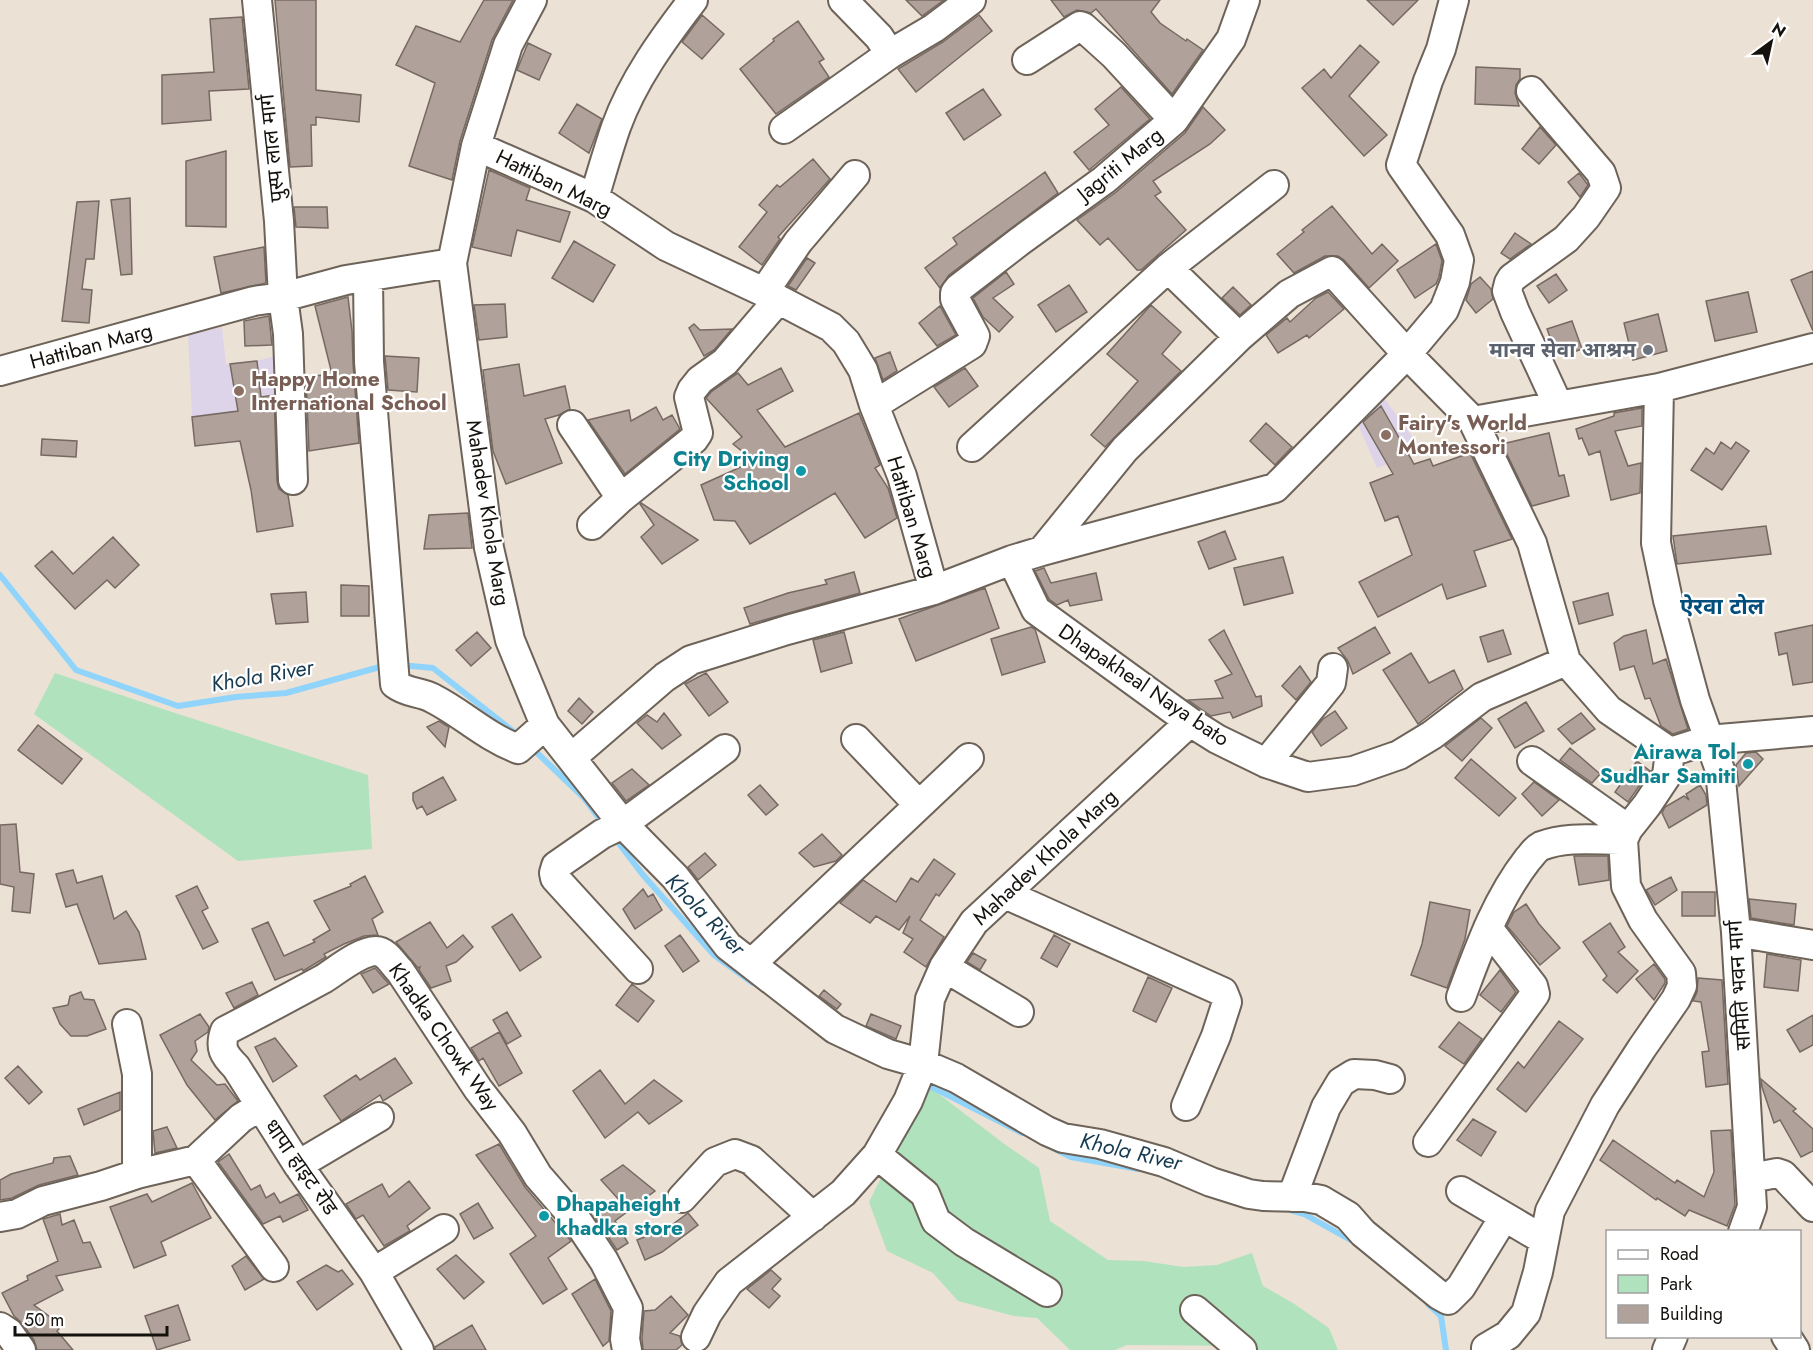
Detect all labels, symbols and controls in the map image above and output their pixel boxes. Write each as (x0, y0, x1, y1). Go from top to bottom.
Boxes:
north arrow (1741, 12, 1801, 72)
text: N (1767, 17, 1790, 43)
street label: पुस्प लाल मार्ग (251, 91, 293, 203)
street label: Jagriti Marg (1068, 120, 1169, 210)
street label: Hattiban Marg (491, 142, 617, 224)
street label: Hattiban Marg (26, 315, 156, 377)
place label: मानव सेवा आश्रम (1489, 335, 1636, 365)
marker: मानव सेवा आश्रम (1641, 343, 1655, 357)
place label: Happy Home International School (251, 364, 447, 418)
marker: Happy Home International School (232, 384, 246, 398)
place label: Fairy's World Montessori (1398, 408, 1527, 462)
street label: Mahadev Khola Marg (458, 418, 518, 608)
marker: Fairy's World Montessori (1379, 428, 1393, 442)
place label: City Driving School (673, 444, 789, 498)
street label: Hattiban Marg (879, 452, 945, 582)
marker: City Driving School (794, 464, 808, 478)
district label: ऐरवा टोल (1680, 590, 1765, 622)
street label: Dhapakheal Naya bato (1053, 617, 1235, 753)
water label: Khola River (208, 650, 317, 700)
place label: Airawa Tol Sudhar Samiti (1600, 737, 1736, 791)
marker: Airawa Tol Sudhar Samiti (1741, 757, 1755, 771)
street label: Mahadev Khola Marg (966, 782, 1124, 932)
water label: Khola River (659, 866, 755, 964)
street label: समिति भवन मार्ग (1719, 918, 1759, 1051)
street label: Khadka Chowk Way (382, 957, 507, 1118)
street label: धापा हाइट रोड (257, 1113, 346, 1222)
water label: Khola River (1077, 1124, 1187, 1179)
place label: Dhapaheight khadka store (556, 1189, 683, 1243)
marker: Dhapaheight khadka store (537, 1209, 551, 1223)
legend (1606, 1230, 1801, 1338)
text: Road (1660, 1241, 1699, 1267)
text: Park (1660, 1271, 1692, 1297)
scale bar (15, 1299, 166, 1337)
text: Building (1660, 1301, 1723, 1327)
text: 50 m (24, 1307, 64, 1333)

